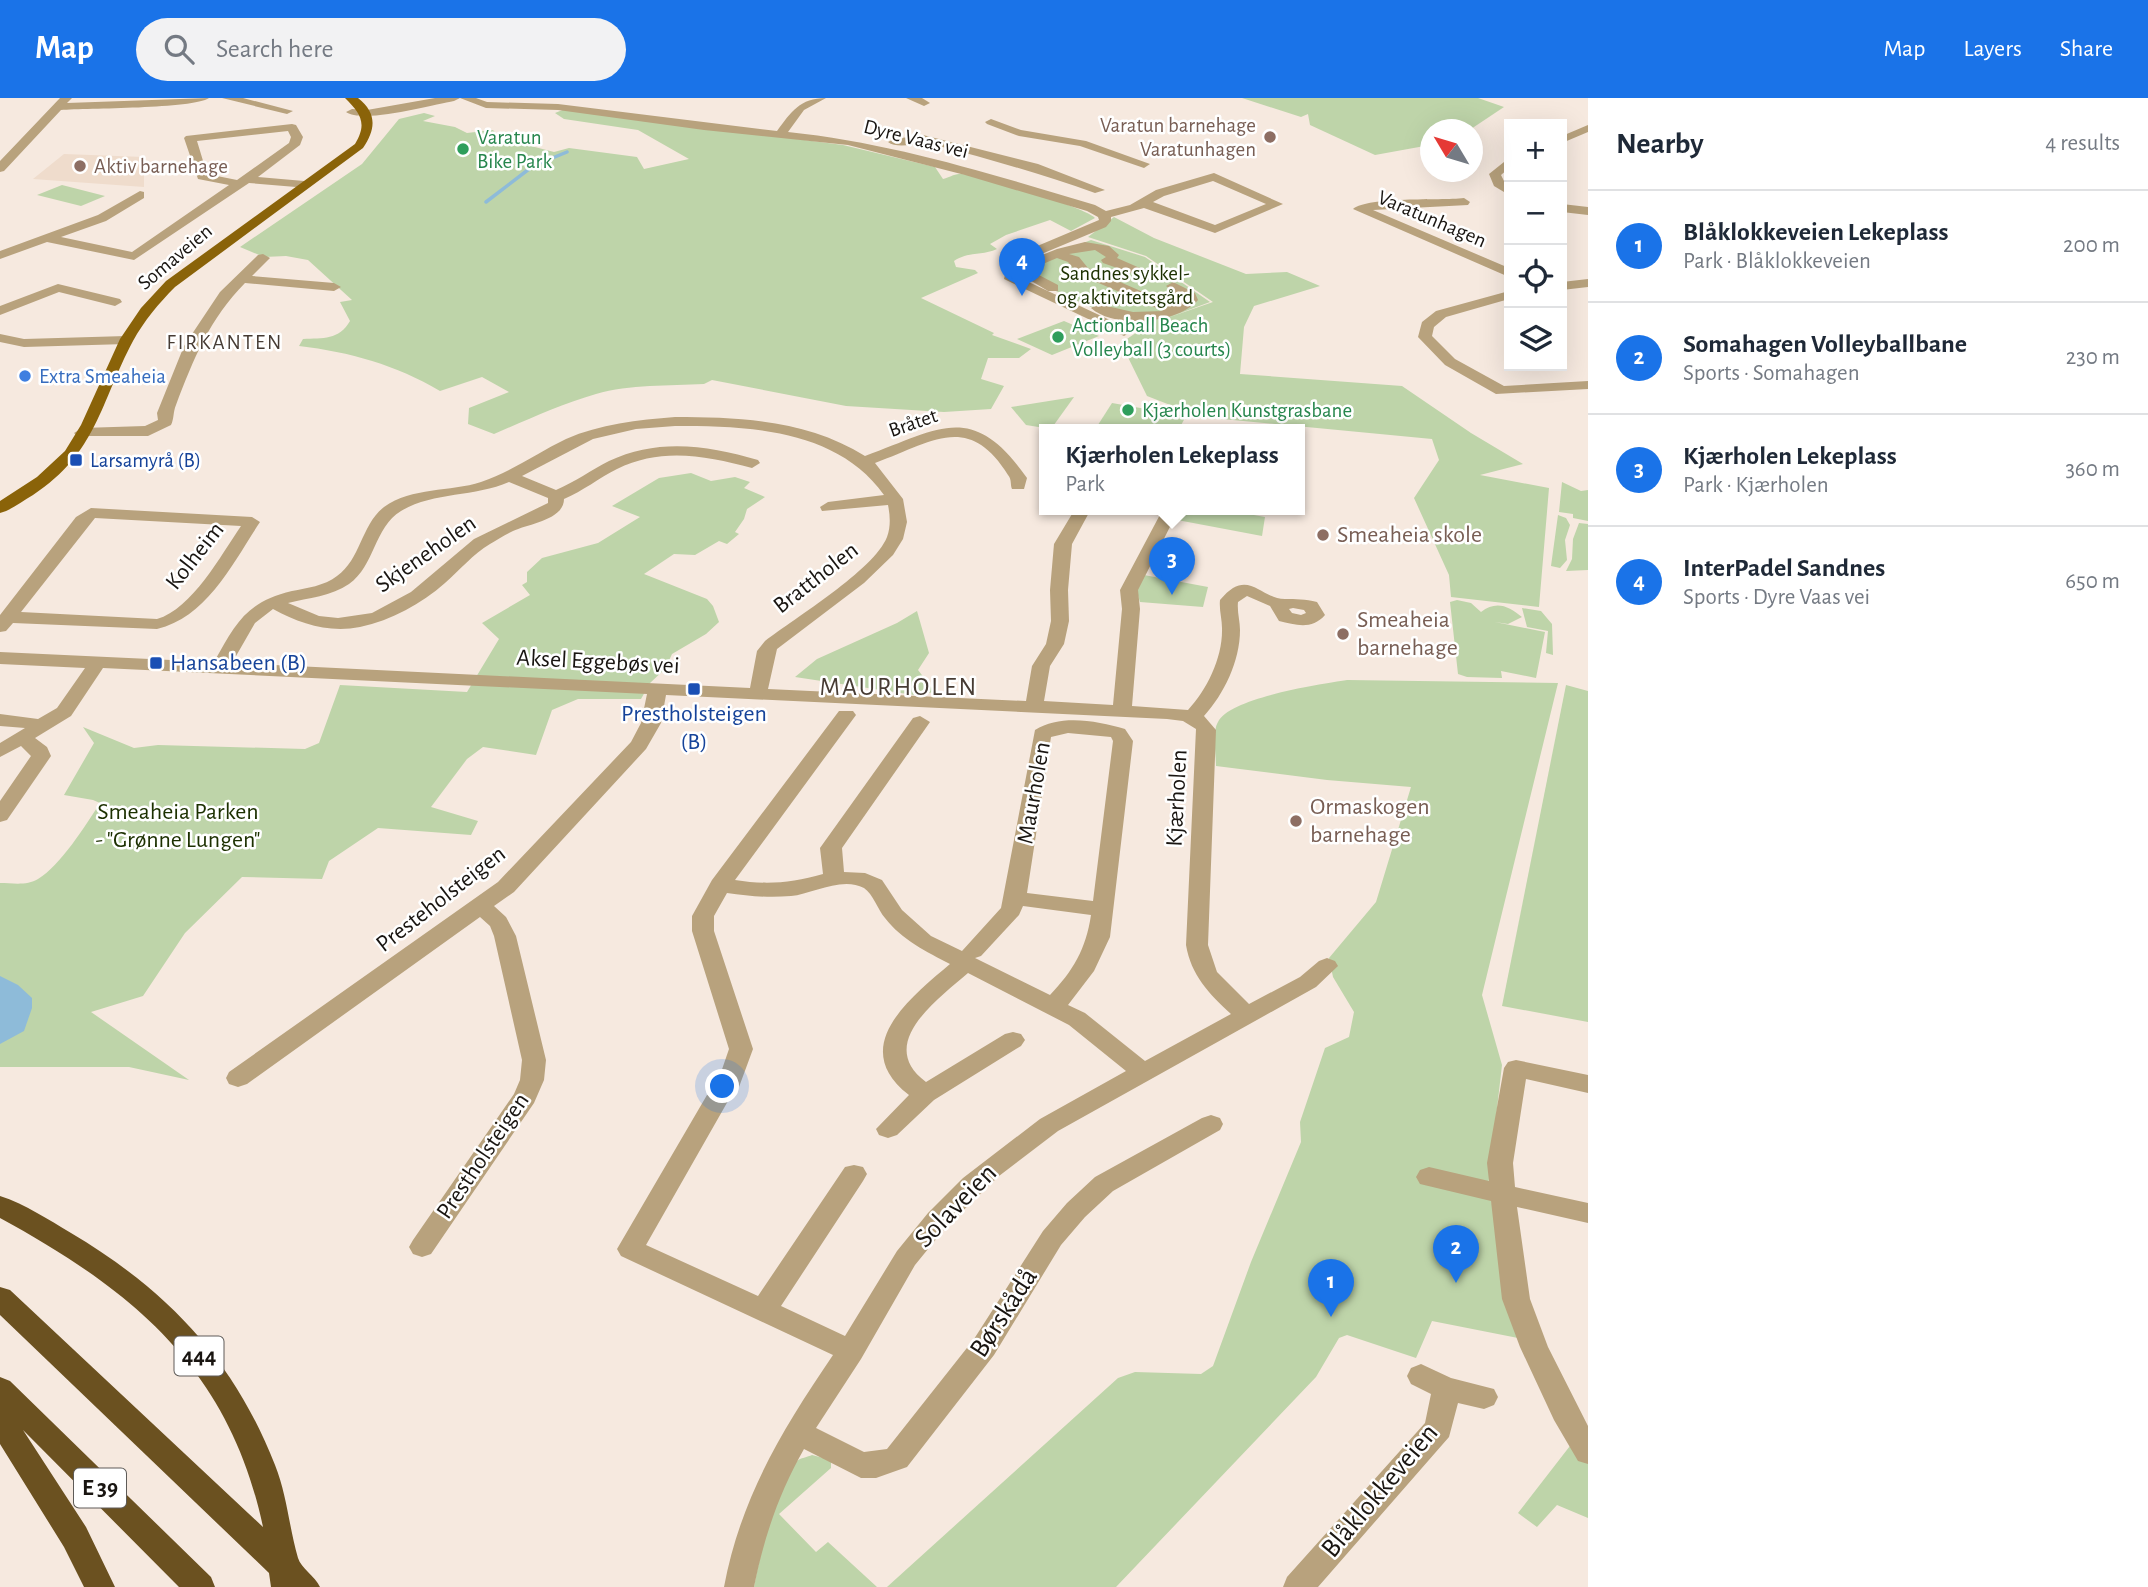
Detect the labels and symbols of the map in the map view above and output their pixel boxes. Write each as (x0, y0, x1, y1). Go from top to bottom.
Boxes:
place label: Varatun barnehage Varatunhagen (1100, 115, 1256, 160)
street label: Dyre Vaas vei (861, 116, 971, 162)
north arrow (1420, 119, 1483, 182)
place label: Varatun Bike Park (477, 127, 552, 172)
marker: Varatun barnehage Varatunhagen (1262, 129, 1278, 145)
marker: Varatun Bike Park (455, 141, 471, 157)
place label: Aktiv barnehage (94, 156, 228, 177)
marker: Aktiv barnehage (72, 158, 88, 174)
street label: Varatunhagen (1375, 187, 1489, 251)
street label: Somaveien (134, 220, 216, 294)
pin: 4 (999, 238, 1045, 296)
park label: Sandnes sykkel- og aktivitetsgård (1057, 263, 1193, 308)
place label: Actionball Beach Volleyball (3 courts) (1072, 315, 1231, 360)
marker: Actionball Beach Volleyball (3 courts) (1050, 329, 1066, 345)
district label: FIRKANTEN (167, 332, 283, 353)
place label: Extra Smeaheia (39, 366, 166, 387)
marker: Extra Smeaheia (17, 368, 33, 384)
place label: Kjærholen Kunstgrasbane (1142, 400, 1352, 421)
marker: Kjærholen Kunstgrasbane (1120, 402, 1136, 418)
street label: Bråtet (886, 405, 940, 441)
place label: Larsamyrå (B) (90, 450, 201, 471)
marker: Larsamyrå (B) (68, 452, 84, 468)
street label: Skjeneholen (371, 511, 481, 597)
street label: Kolheim (161, 518, 229, 594)
place label: Smeaheia skole (1337, 523, 1482, 547)
marker: Smeaheia skole (1315, 527, 1331, 543)
pin: 3 (1149, 537, 1195, 595)
street label: Brattholen (769, 538, 863, 618)
place label: Smeaheia barnehage (1357, 608, 1458, 660)
marker: Smeaheia barnehage (1335, 626, 1351, 642)
street label: Aksel Eggebøs vei (516, 646, 680, 678)
place label: Hansabeen (B) (170, 651, 307, 675)
marker: Hansabeen (B) (148, 655, 164, 671)
district label: MAURHOLEN (820, 674, 978, 700)
marker: Prestholsteigen (B) (686, 681, 702, 697)
place label: Prestholsteigen (B) (621, 702, 767, 754)
street label: Maurholen (1013, 740, 1055, 846)
street label: Kjærholen (1162, 749, 1192, 847)
place label: Ormaskogen barnehage (1310, 795, 1430, 847)
park label: Smeaheia Parken - "Grønne Lungen" (95, 800, 261, 852)
marker: Ormaskogen barnehage (1288, 813, 1304, 829)
street label: Presteholsteigen (372, 841, 510, 957)
your location (705, 1069, 739, 1103)
street label: Prestholsteigen (432, 1089, 534, 1223)
street label: Solaveien (910, 1159, 1002, 1253)
pin: 2 (1433, 1225, 1479, 1283)
pin: 1 (1308, 1259, 1354, 1317)
street label: Børskådå (965, 1263, 1043, 1363)
road number: 444 (174, 1336, 224, 1376)
street label: Blåklokkeveien (1316, 1419, 1444, 1563)
road number: E 39 (74, 1469, 126, 1508)

